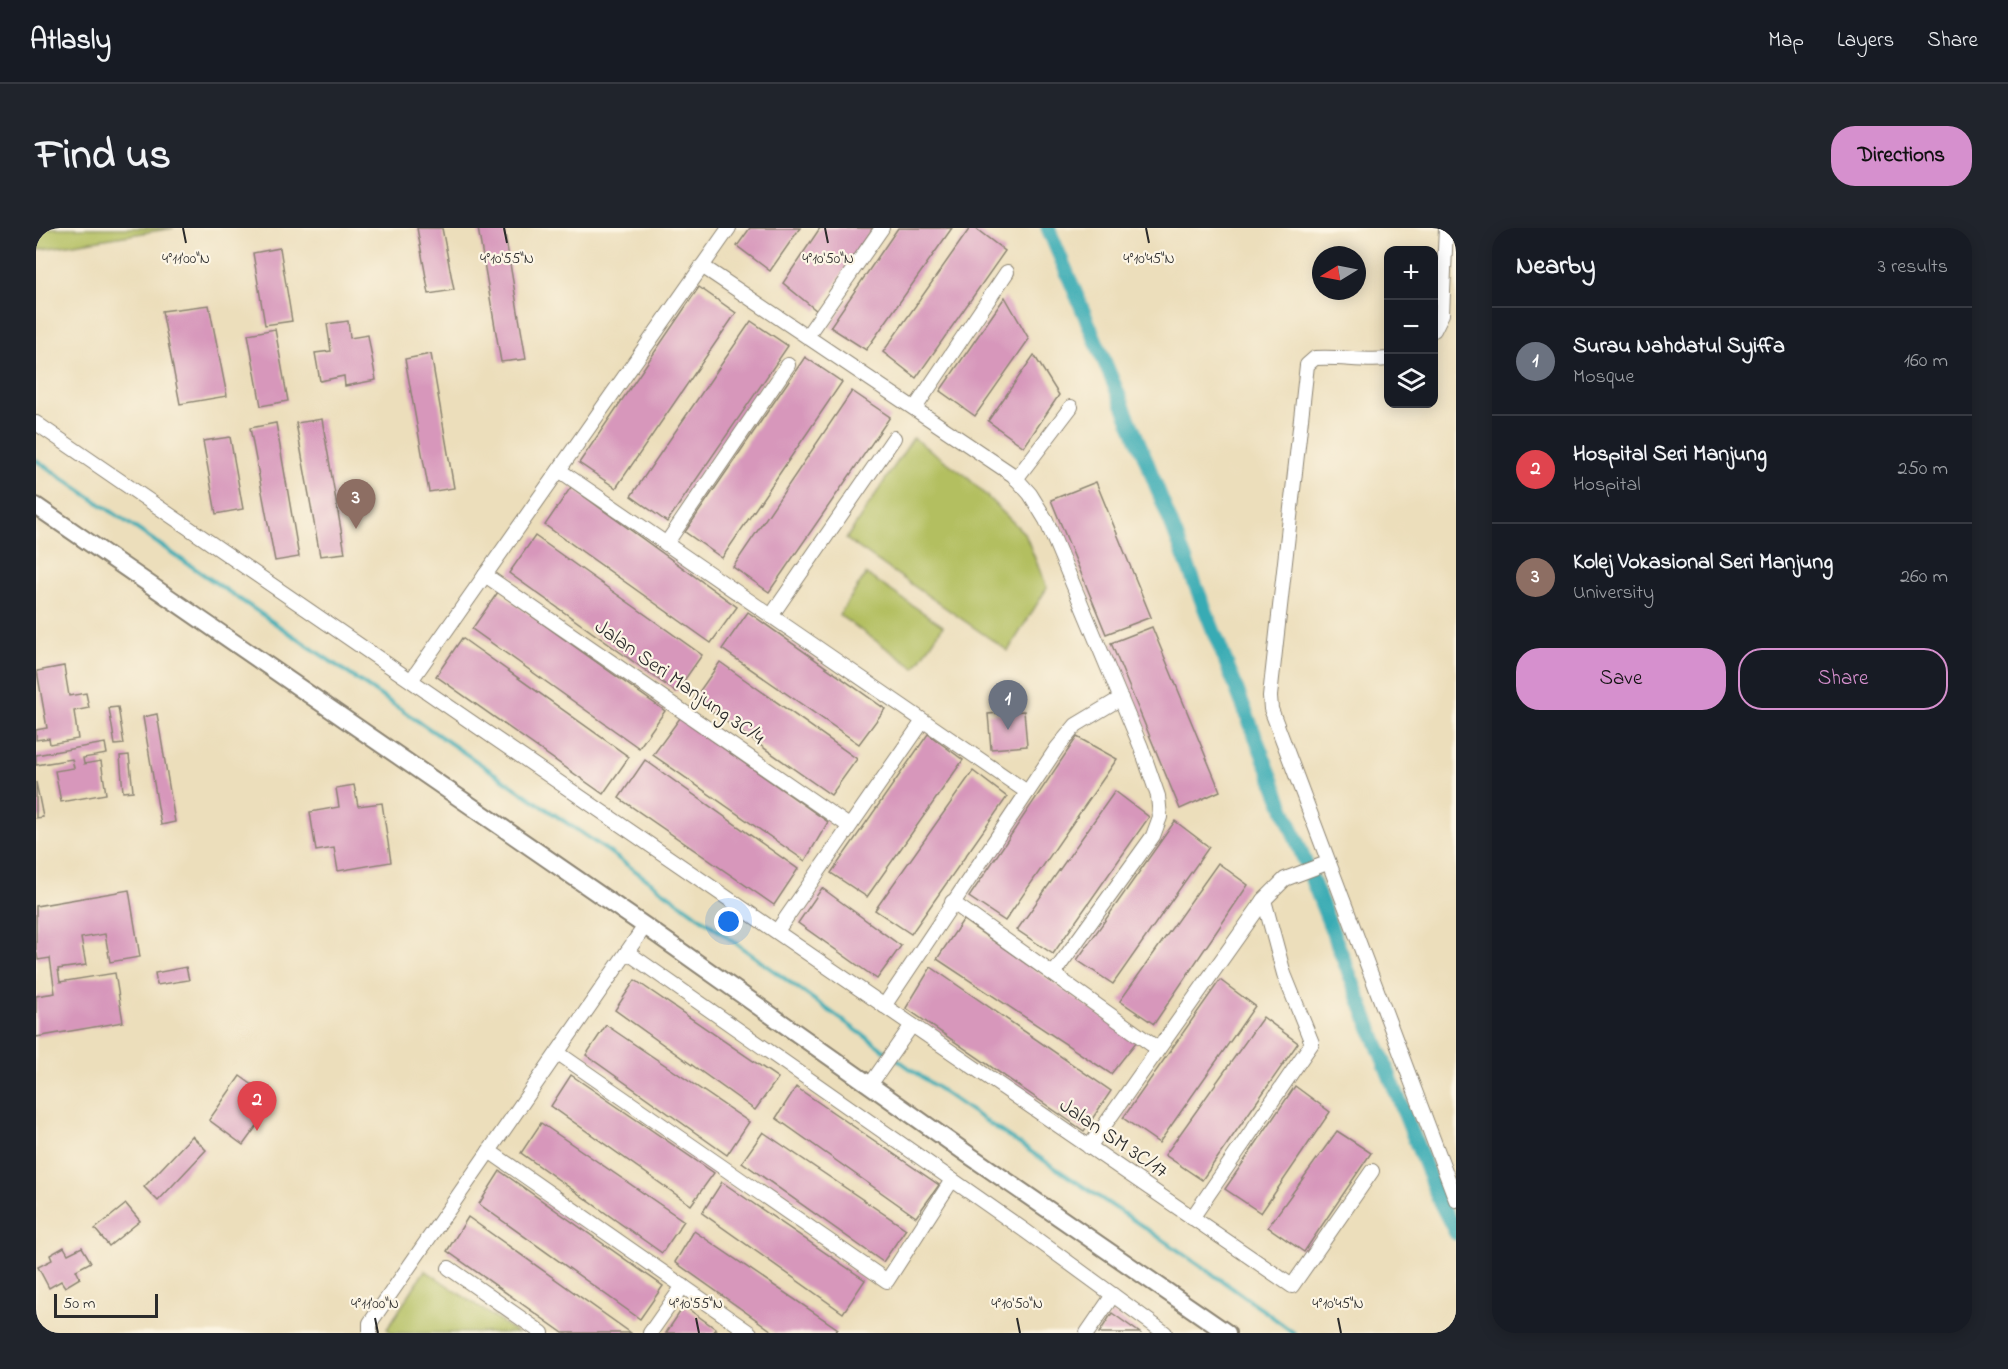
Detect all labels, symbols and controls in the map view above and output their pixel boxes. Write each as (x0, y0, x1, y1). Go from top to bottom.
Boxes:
text: Atlasly (30, 21, 111, 62)
text: Map (1768, 26, 1804, 56)
text: Layers (1837, 26, 1894, 56)
text: Share (1927, 26, 1978, 56)
text: Find us (36, 126, 171, 187)
button: Directions (1831, 126, 1972, 186)
north arrow (1312, 246, 1366, 300)
map controls (1384, 246, 1438, 408)
button: + (1384, 246, 1438, 300)
text: 4°11'00"N (162, 248, 210, 270)
text: 4°10'55"N (480, 248, 534, 270)
text: 4°10'50"N (802, 248, 854, 270)
text: 4°10'45"N (1123, 248, 1175, 270)
text: Nearby (1516, 248, 1595, 286)
text: 3 results (1878, 253, 1948, 282)
button: − (1384, 300, 1438, 354)
text: Surau Nahdatul Syiffa (1573, 331, 1785, 363)
text: 1 (1532, 347, 1539, 376)
text: 160 m (1904, 347, 1948, 376)
button: layers (1384, 354, 1438, 408)
text: Mosque (1573, 363, 1634, 392)
text: Hospital Seri Manjung (1573, 439, 1767, 471)
text: 2 (1531, 455, 1540, 484)
text: 250 m (1897, 455, 1948, 484)
text: Hospital (1573, 471, 1641, 500)
pin: 3 (336, 480, 376, 529)
text: Kolej Vokasional Seri Manjung (1573, 547, 1833, 579)
text: 3 (1531, 563, 1540, 592)
text: 260 m (1900, 563, 1948, 592)
text: University (1573, 579, 1654, 608)
street label: Jalan Seri Manjung 3C/4 (587, 613, 770, 755)
button: Save (1516, 648, 1726, 710)
button: Share (1738, 648, 1948, 710)
pin: 1 (988, 680, 1028, 730)
your location (714, 907, 743, 936)
pin: 2 (238, 1082, 276, 1131)
street label: Jalan SM 3C/17 (1053, 1091, 1174, 1187)
scale bar (54, 1291, 158, 1318)
text: 50 m (63, 1292, 95, 1316)
text: 4°11'00"N (351, 1293, 399, 1315)
text: 4°10'55"N (669, 1293, 723, 1315)
text: 4°10'50"N (991, 1293, 1043, 1315)
text: 4°10'45"N (1312, 1293, 1364, 1315)

